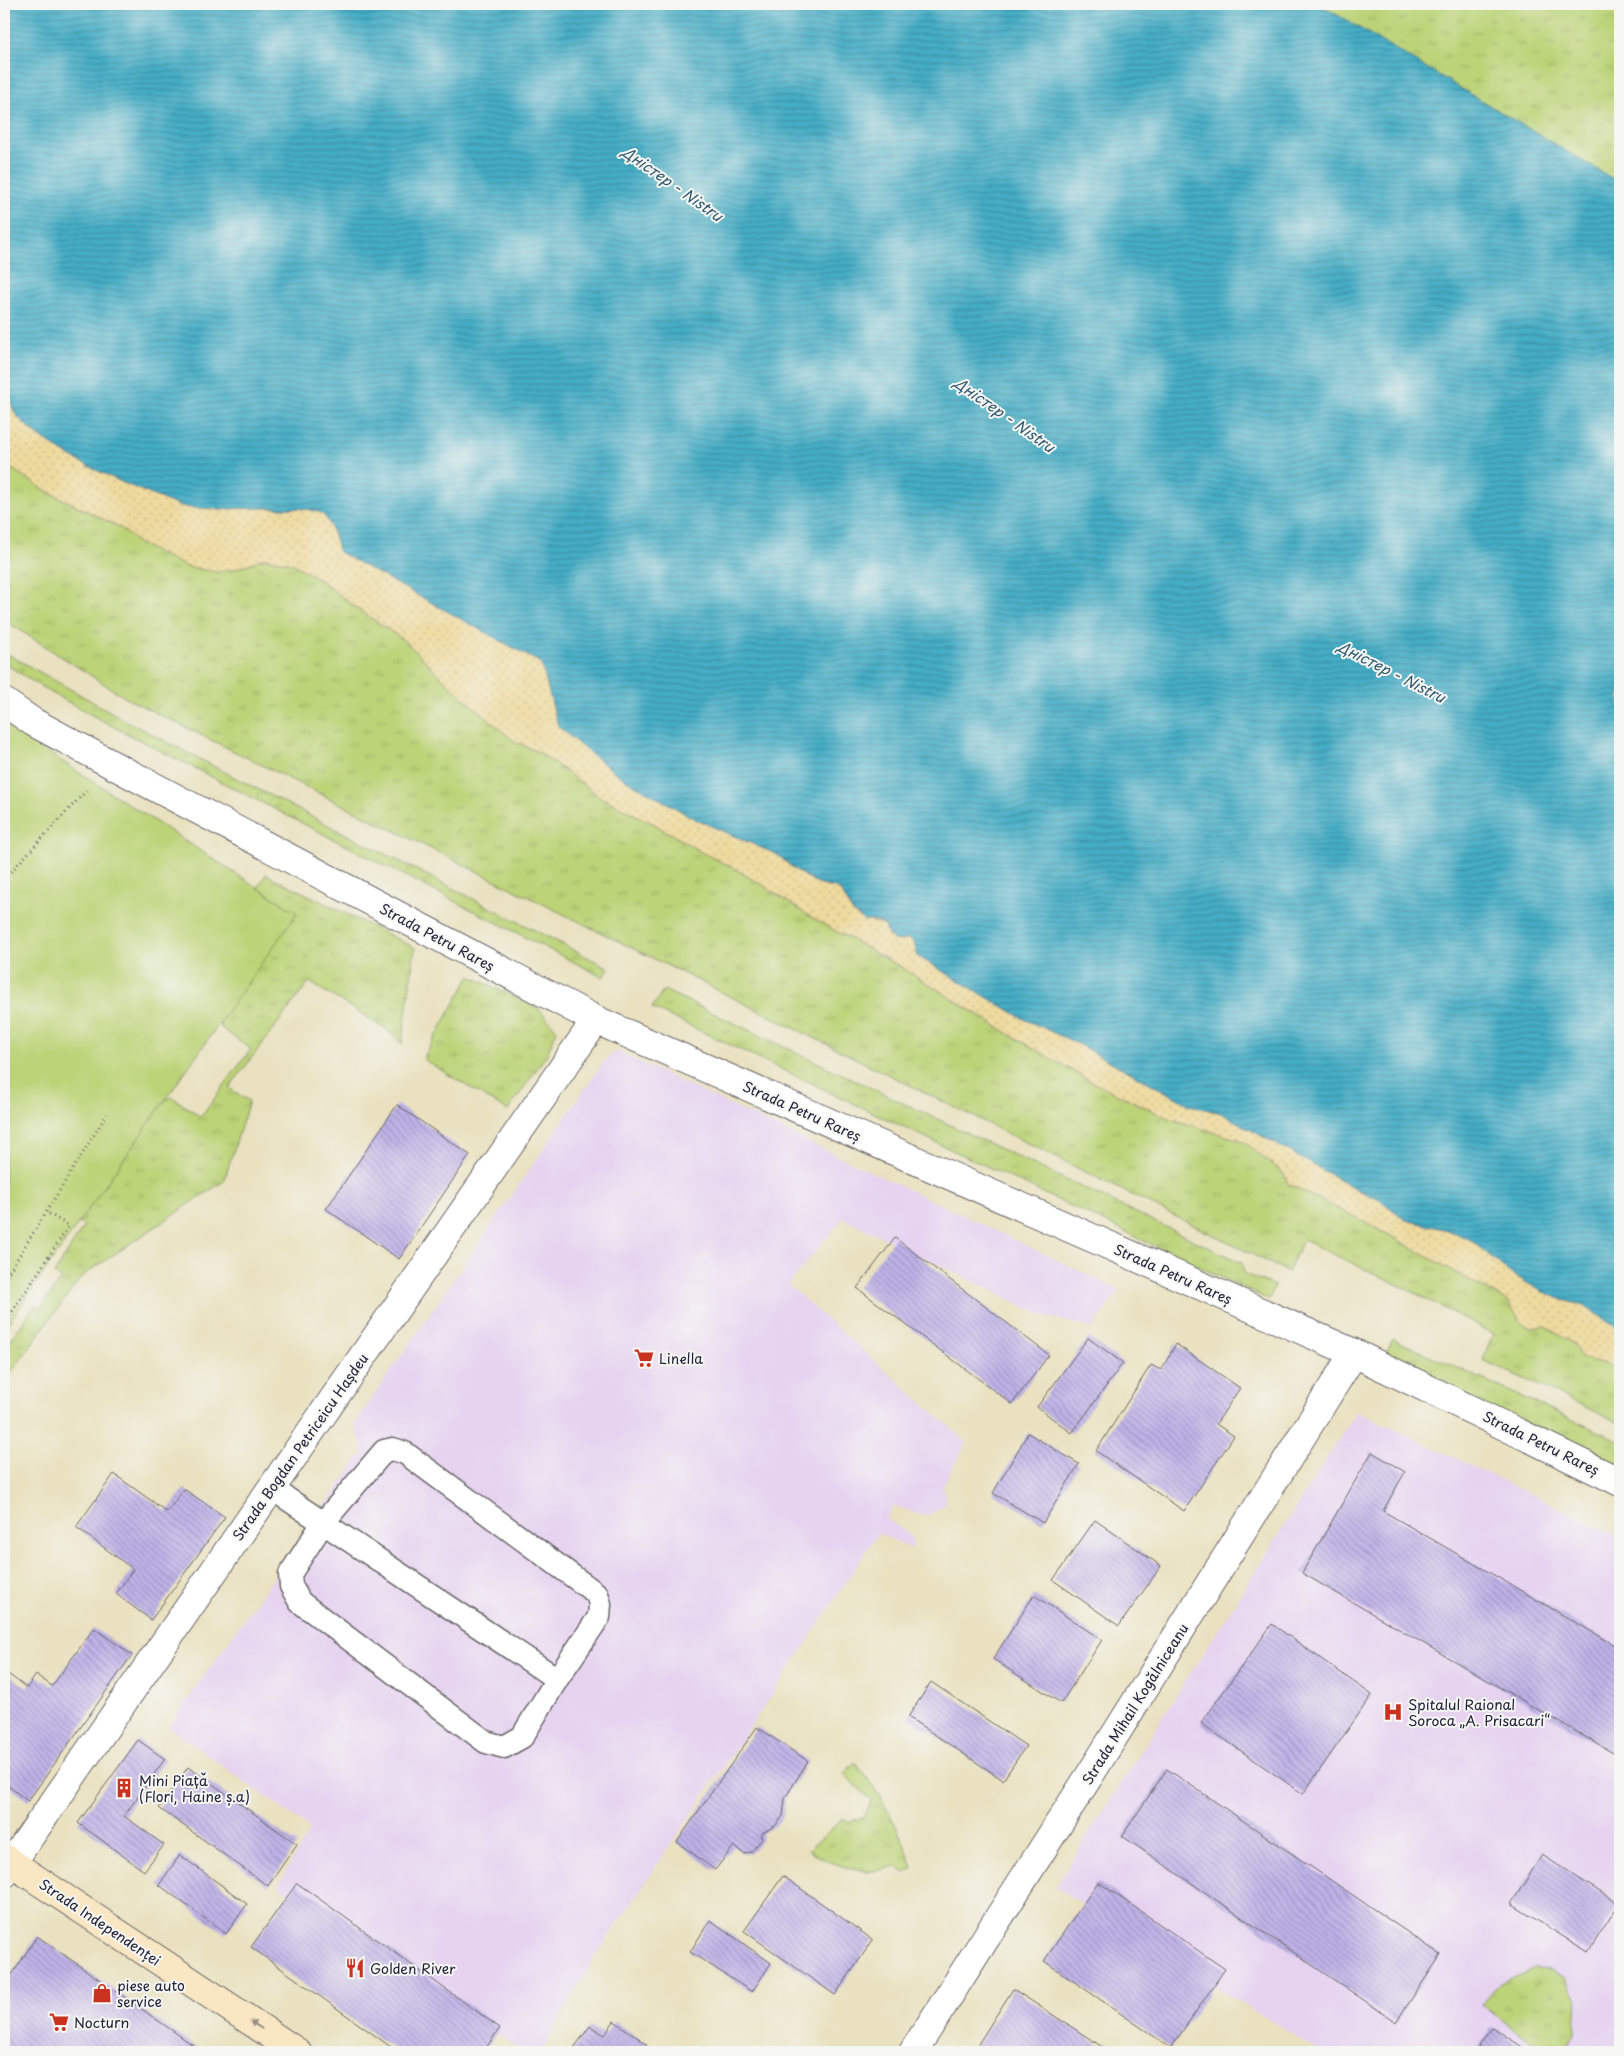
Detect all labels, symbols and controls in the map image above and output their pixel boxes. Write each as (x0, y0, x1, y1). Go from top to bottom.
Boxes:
water label: Дністер - Nistru (616, 139, 729, 227)
water label: Дністер - Nistru (948, 370, 1061, 458)
water label: Дністер - Nistru (1332, 633, 1451, 709)
street label: Strada Petru Rareș (376, 898, 498, 976)
street label: Strada Petru Rareș (740, 1076, 864, 1146)
street label: Strada Petru Rareș (1111, 1239, 1235, 1309)
supermarket icon: Linella (633, 1347, 655, 1369)
place label: Linella (659, 1348, 703, 1369)
street label: Strada Bogdan Petriceicu Hașdeu (227, 1349, 373, 1545)
street label: Strada Petru Rareș (1479, 1406, 1603, 1480)
street label: Strada Mihail Kogălniceanu (1077, 1619, 1193, 1789)
place label: Spitalul Raional Soroca „A. Prisacari“ (1408, 1694, 1550, 1731)
hospital icon: Spitalul Raional Soroca „A. Prisacari“ (1382, 1701, 1404, 1723)
place label: Mini Piață (Flori, Haine ș.a) (139, 1770, 250, 1807)
building icon: Mini Piață (Flori, Haine ș.a) (113, 1777, 135, 1799)
street label: Strada Independenței (35, 1873, 165, 1971)
restaurant icon: Golden River (344, 1957, 366, 1979)
place label: Golden River (370, 1958, 456, 1979)
place label: piese auto service (117, 1975, 185, 2012)
shop icon: piese auto service (91, 1982, 113, 2004)
supermarket icon: Nocturn (48, 2011, 70, 2033)
place label: Nocturn (74, 2012, 129, 2033)
one-way arrow (249, 2020, 263, 2030)

